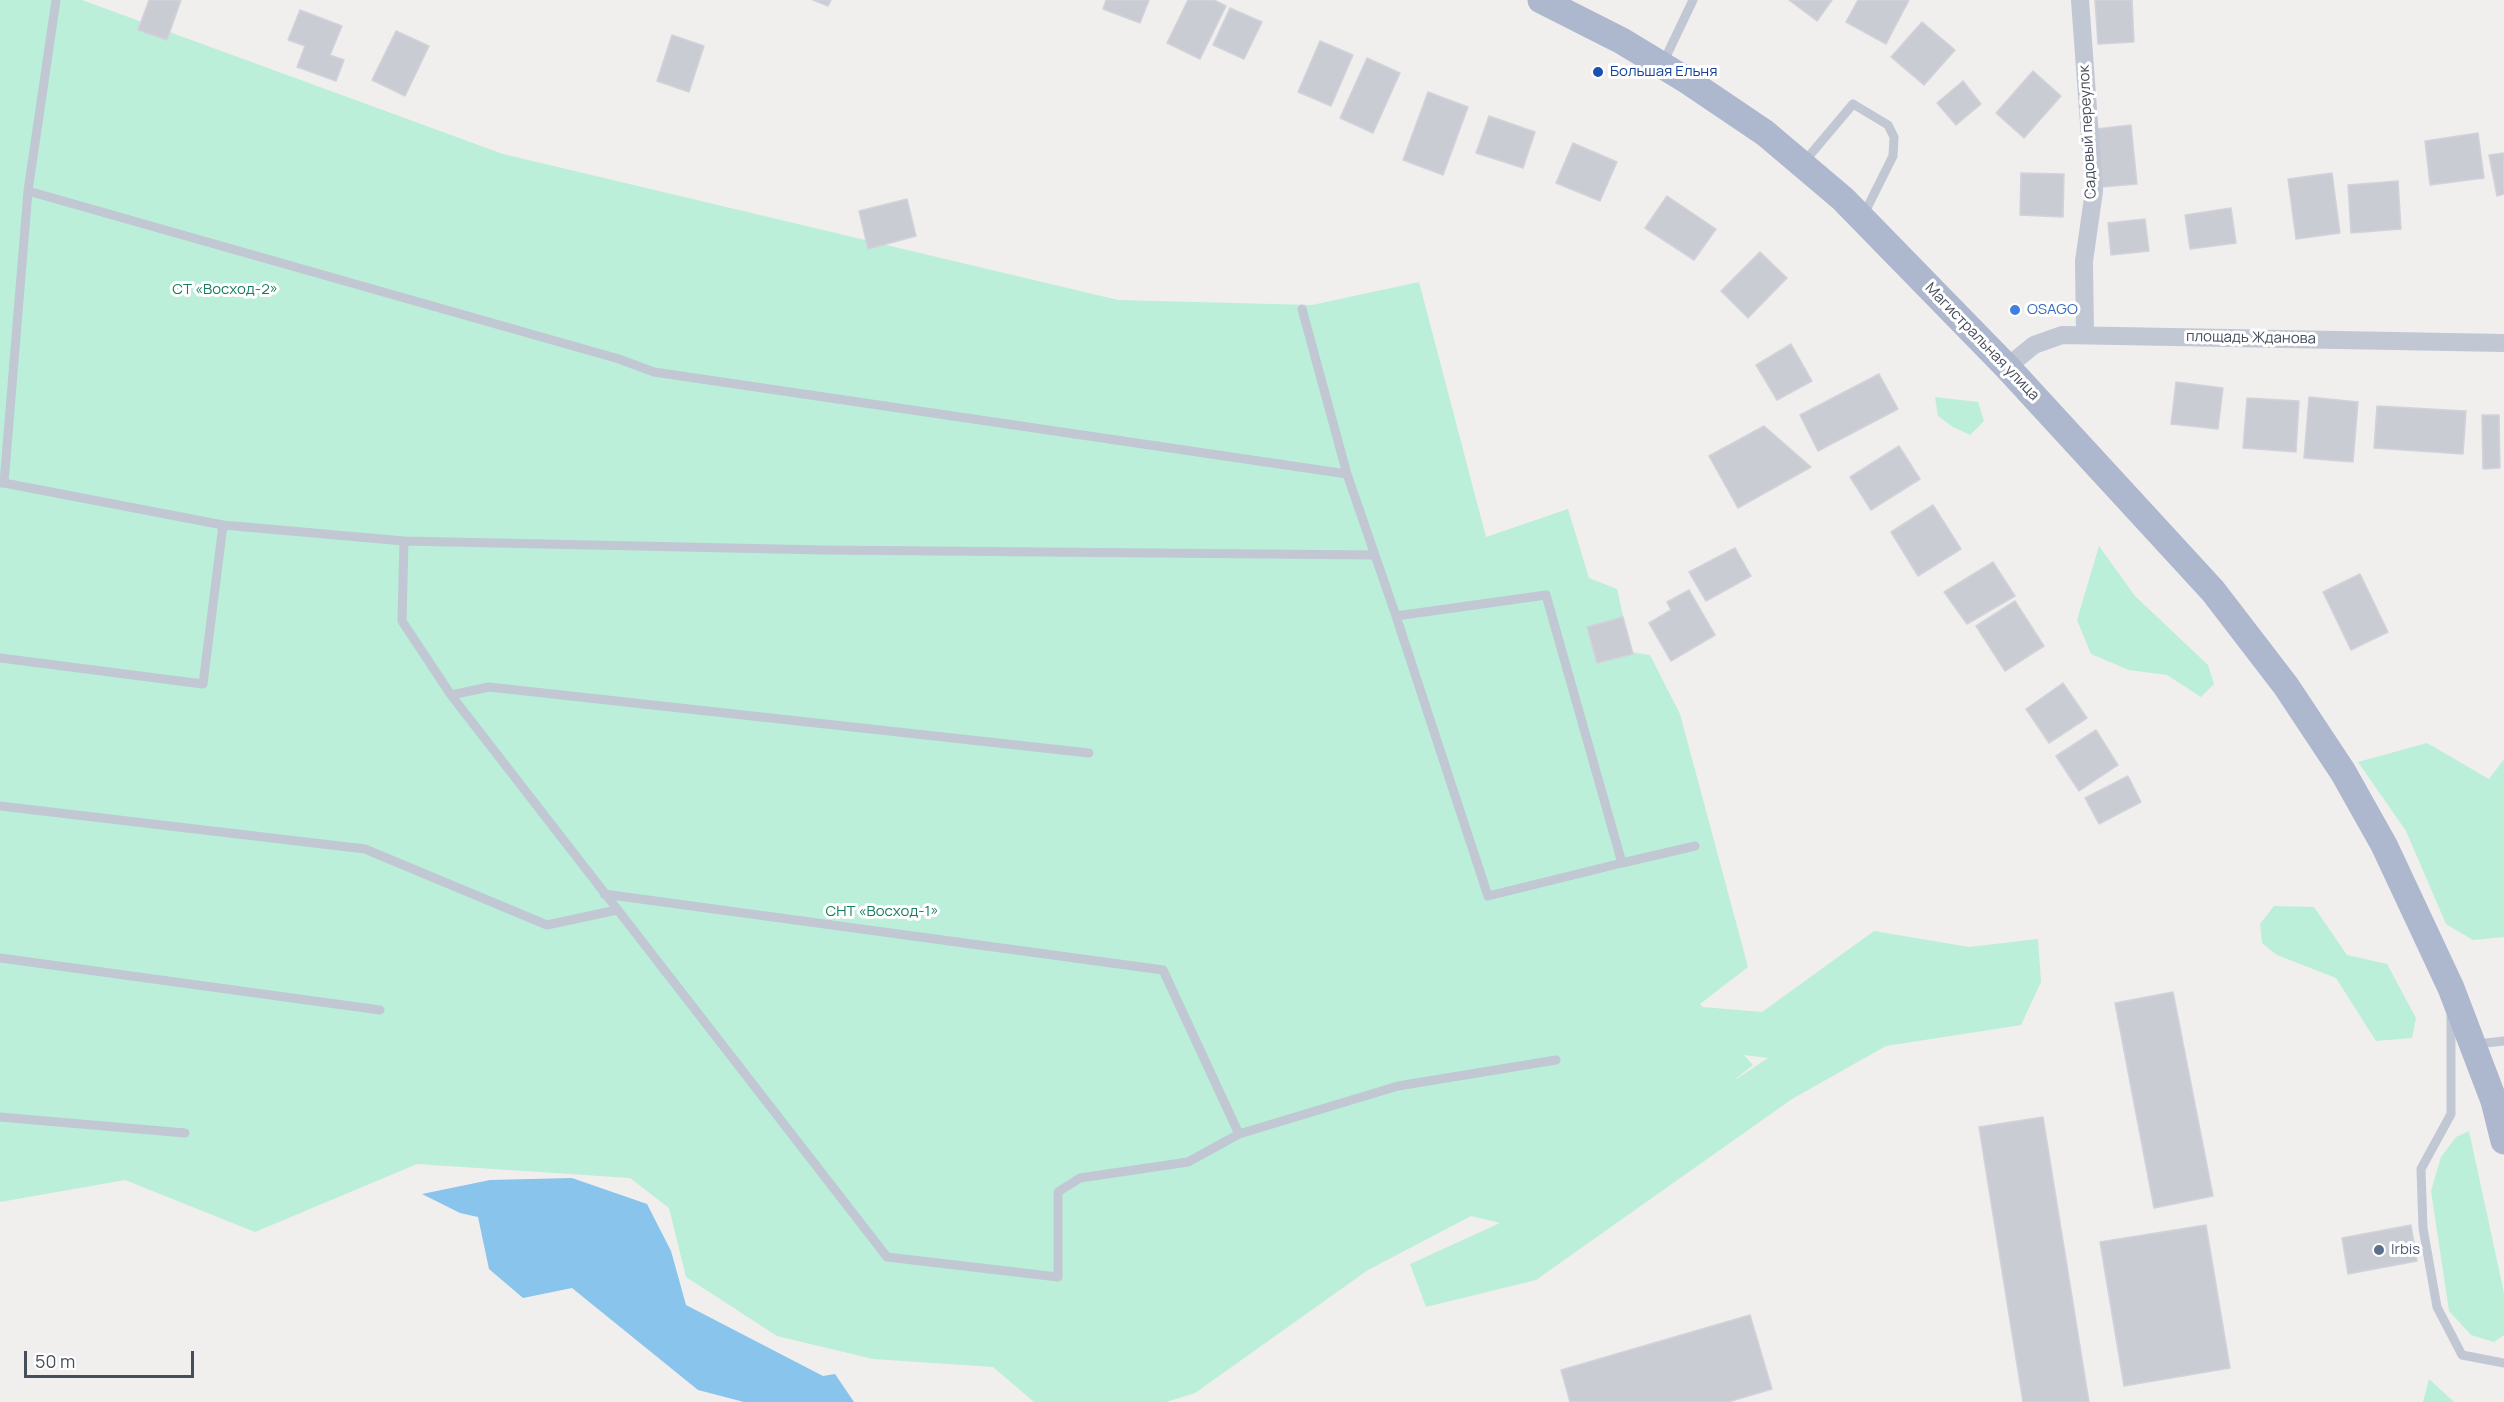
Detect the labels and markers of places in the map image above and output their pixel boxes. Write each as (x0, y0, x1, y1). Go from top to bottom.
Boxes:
place label: Большая Ельня (1610, 63, 1717, 81)
marker: Большая Ельня (1591, 65, 1605, 79)
place label: OSAGO (2027, 301, 2078, 319)
marker: OSAGO (2008, 303, 2022, 317)
place label: Irbis (2391, 1241, 2420, 1259)
marker: Irbis (2372, 1243, 2386, 1257)

